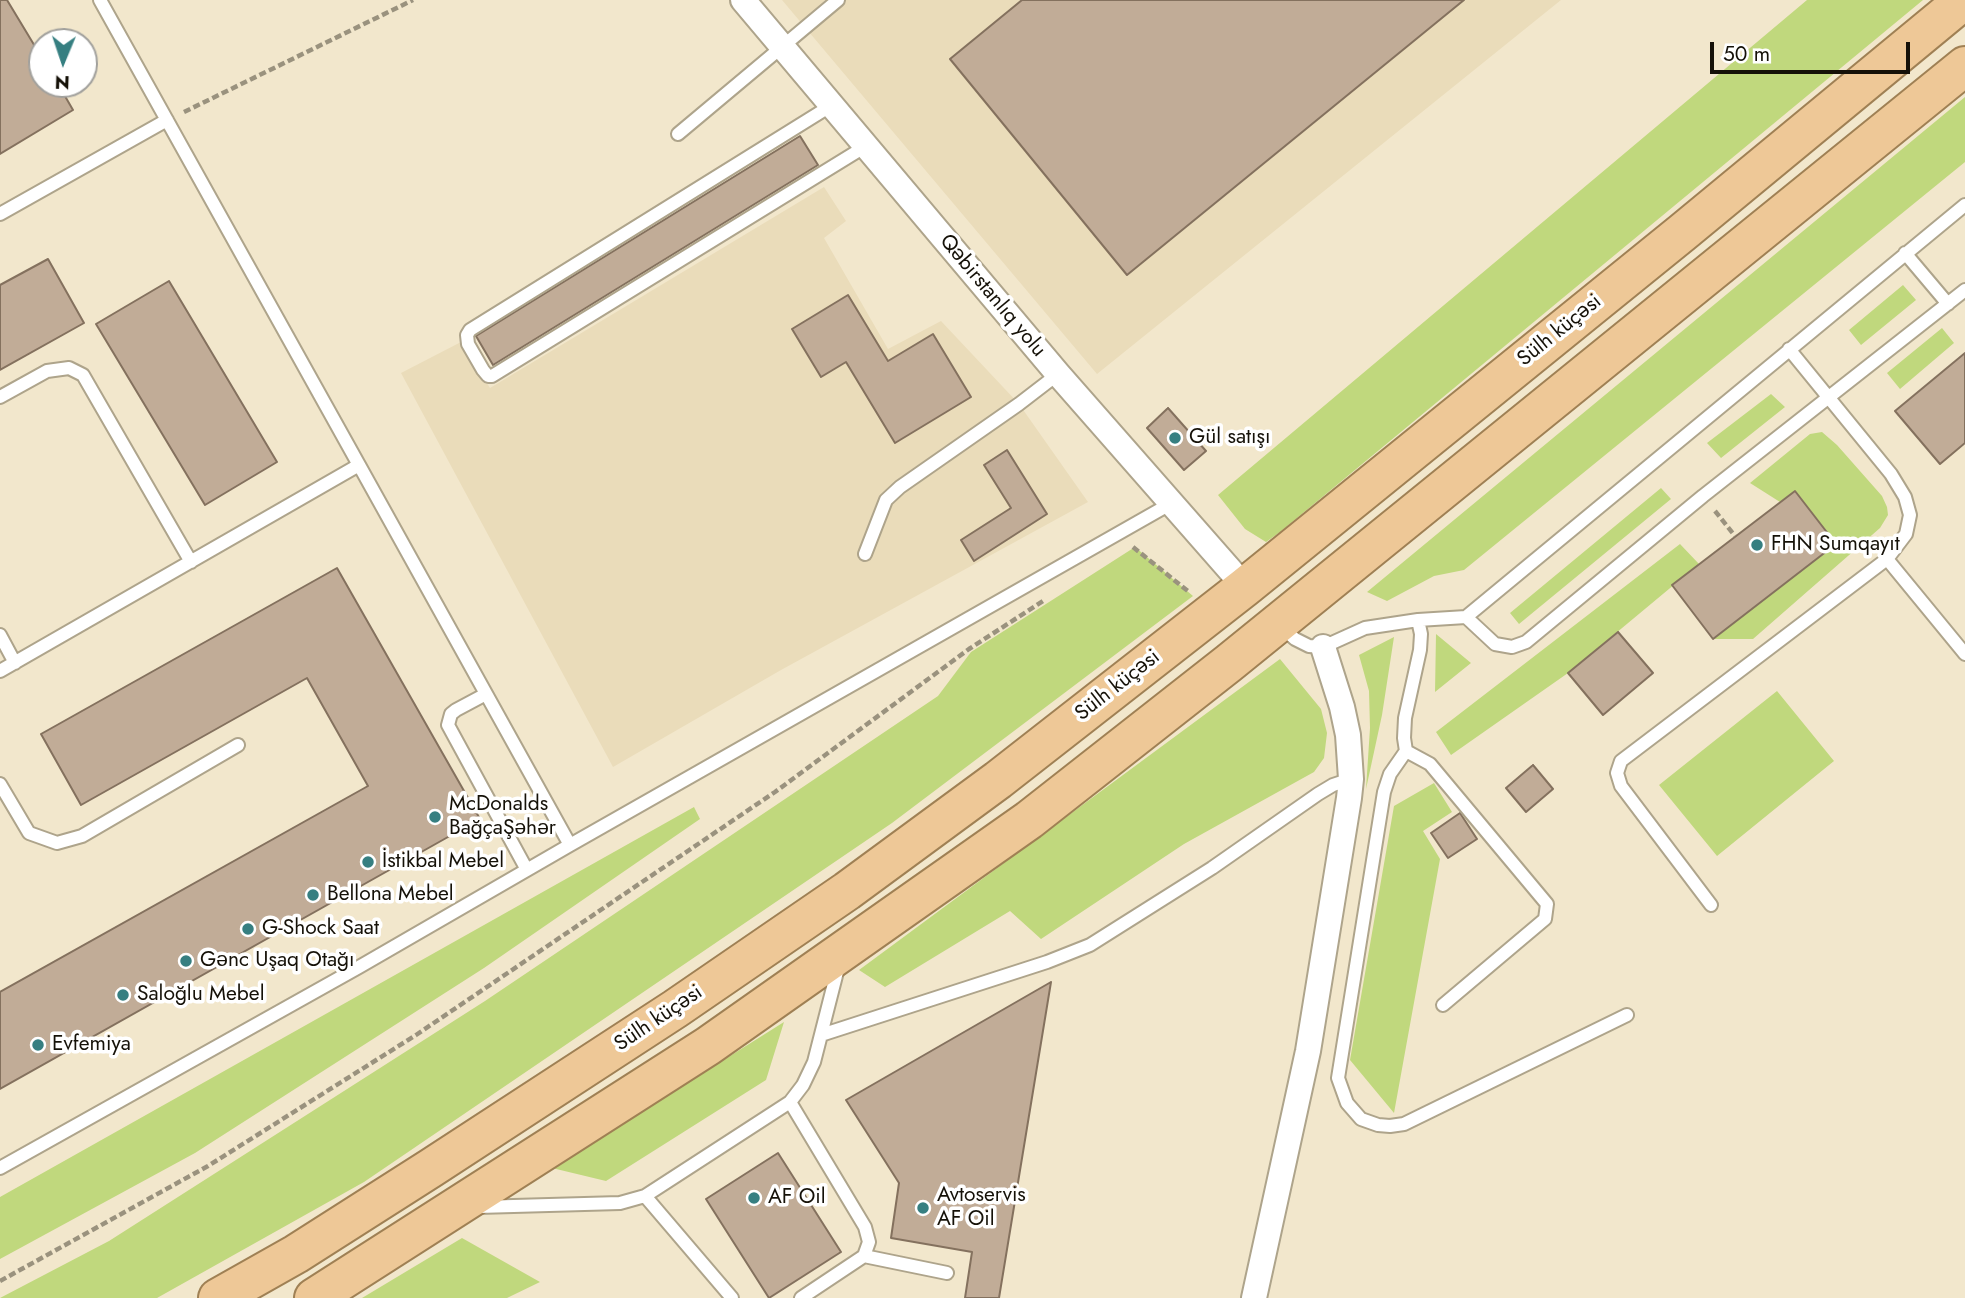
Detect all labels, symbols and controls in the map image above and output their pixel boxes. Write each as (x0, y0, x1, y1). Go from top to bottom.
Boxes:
north arrow (28, 28, 98, 98)
scale bar (1713, 28, 1912, 72)
text: 50 m (1723, 39, 1770, 69)
text: N (54, 69, 70, 96)
street label: Qəbirstanlıq yolu (933, 230, 1051, 362)
street label: Sülh küçəsi (1513, 290, 1607, 372)
place label: Gül satışı (1189, 425, 1270, 451)
marker: Gül satışı (1167, 430, 1183, 446)
place label: FHN Sumqayıt (1771, 532, 1900, 558)
marker: FHN Sumqayıt (1749, 537, 1765, 553)
street label: Sülh küçəsi (1071, 645, 1165, 727)
place label: McDonalds BağçaŞəhər (449, 792, 556, 842)
marker: McDonalds BağçaŞəhər (427, 809, 443, 825)
place label: İstikbal Mebel (382, 849, 504, 875)
marker: İstikbal Mebel (360, 854, 376, 870)
place label: Bellona Mebel (327, 882, 454, 908)
marker: Bellona Mebel (305, 887, 321, 903)
place label: G-Shock Saat (262, 916, 379, 942)
marker: G-Shock Saat (240, 921, 256, 937)
place label: Gənc Uşaq Otağı (200, 948, 354, 974)
marker: Gənc Uşaq Otağı (178, 953, 194, 969)
street label: Sülh küçəsi (610, 980, 708, 1058)
place label: Saloğlu Mebel (137, 982, 264, 1008)
marker: Saloğlu Mebel (115, 987, 131, 1003)
place label: Evfemiya (52, 1032, 131, 1058)
marker: Evfemiya (30, 1037, 46, 1053)
place label: Avtoservis AF Oil (937, 1183, 1026, 1233)
place label: AF Oil (768, 1185, 826, 1211)
marker: AF Oil (746, 1190, 762, 1206)
marker: Avtoservis AF Oil (915, 1200, 931, 1216)

